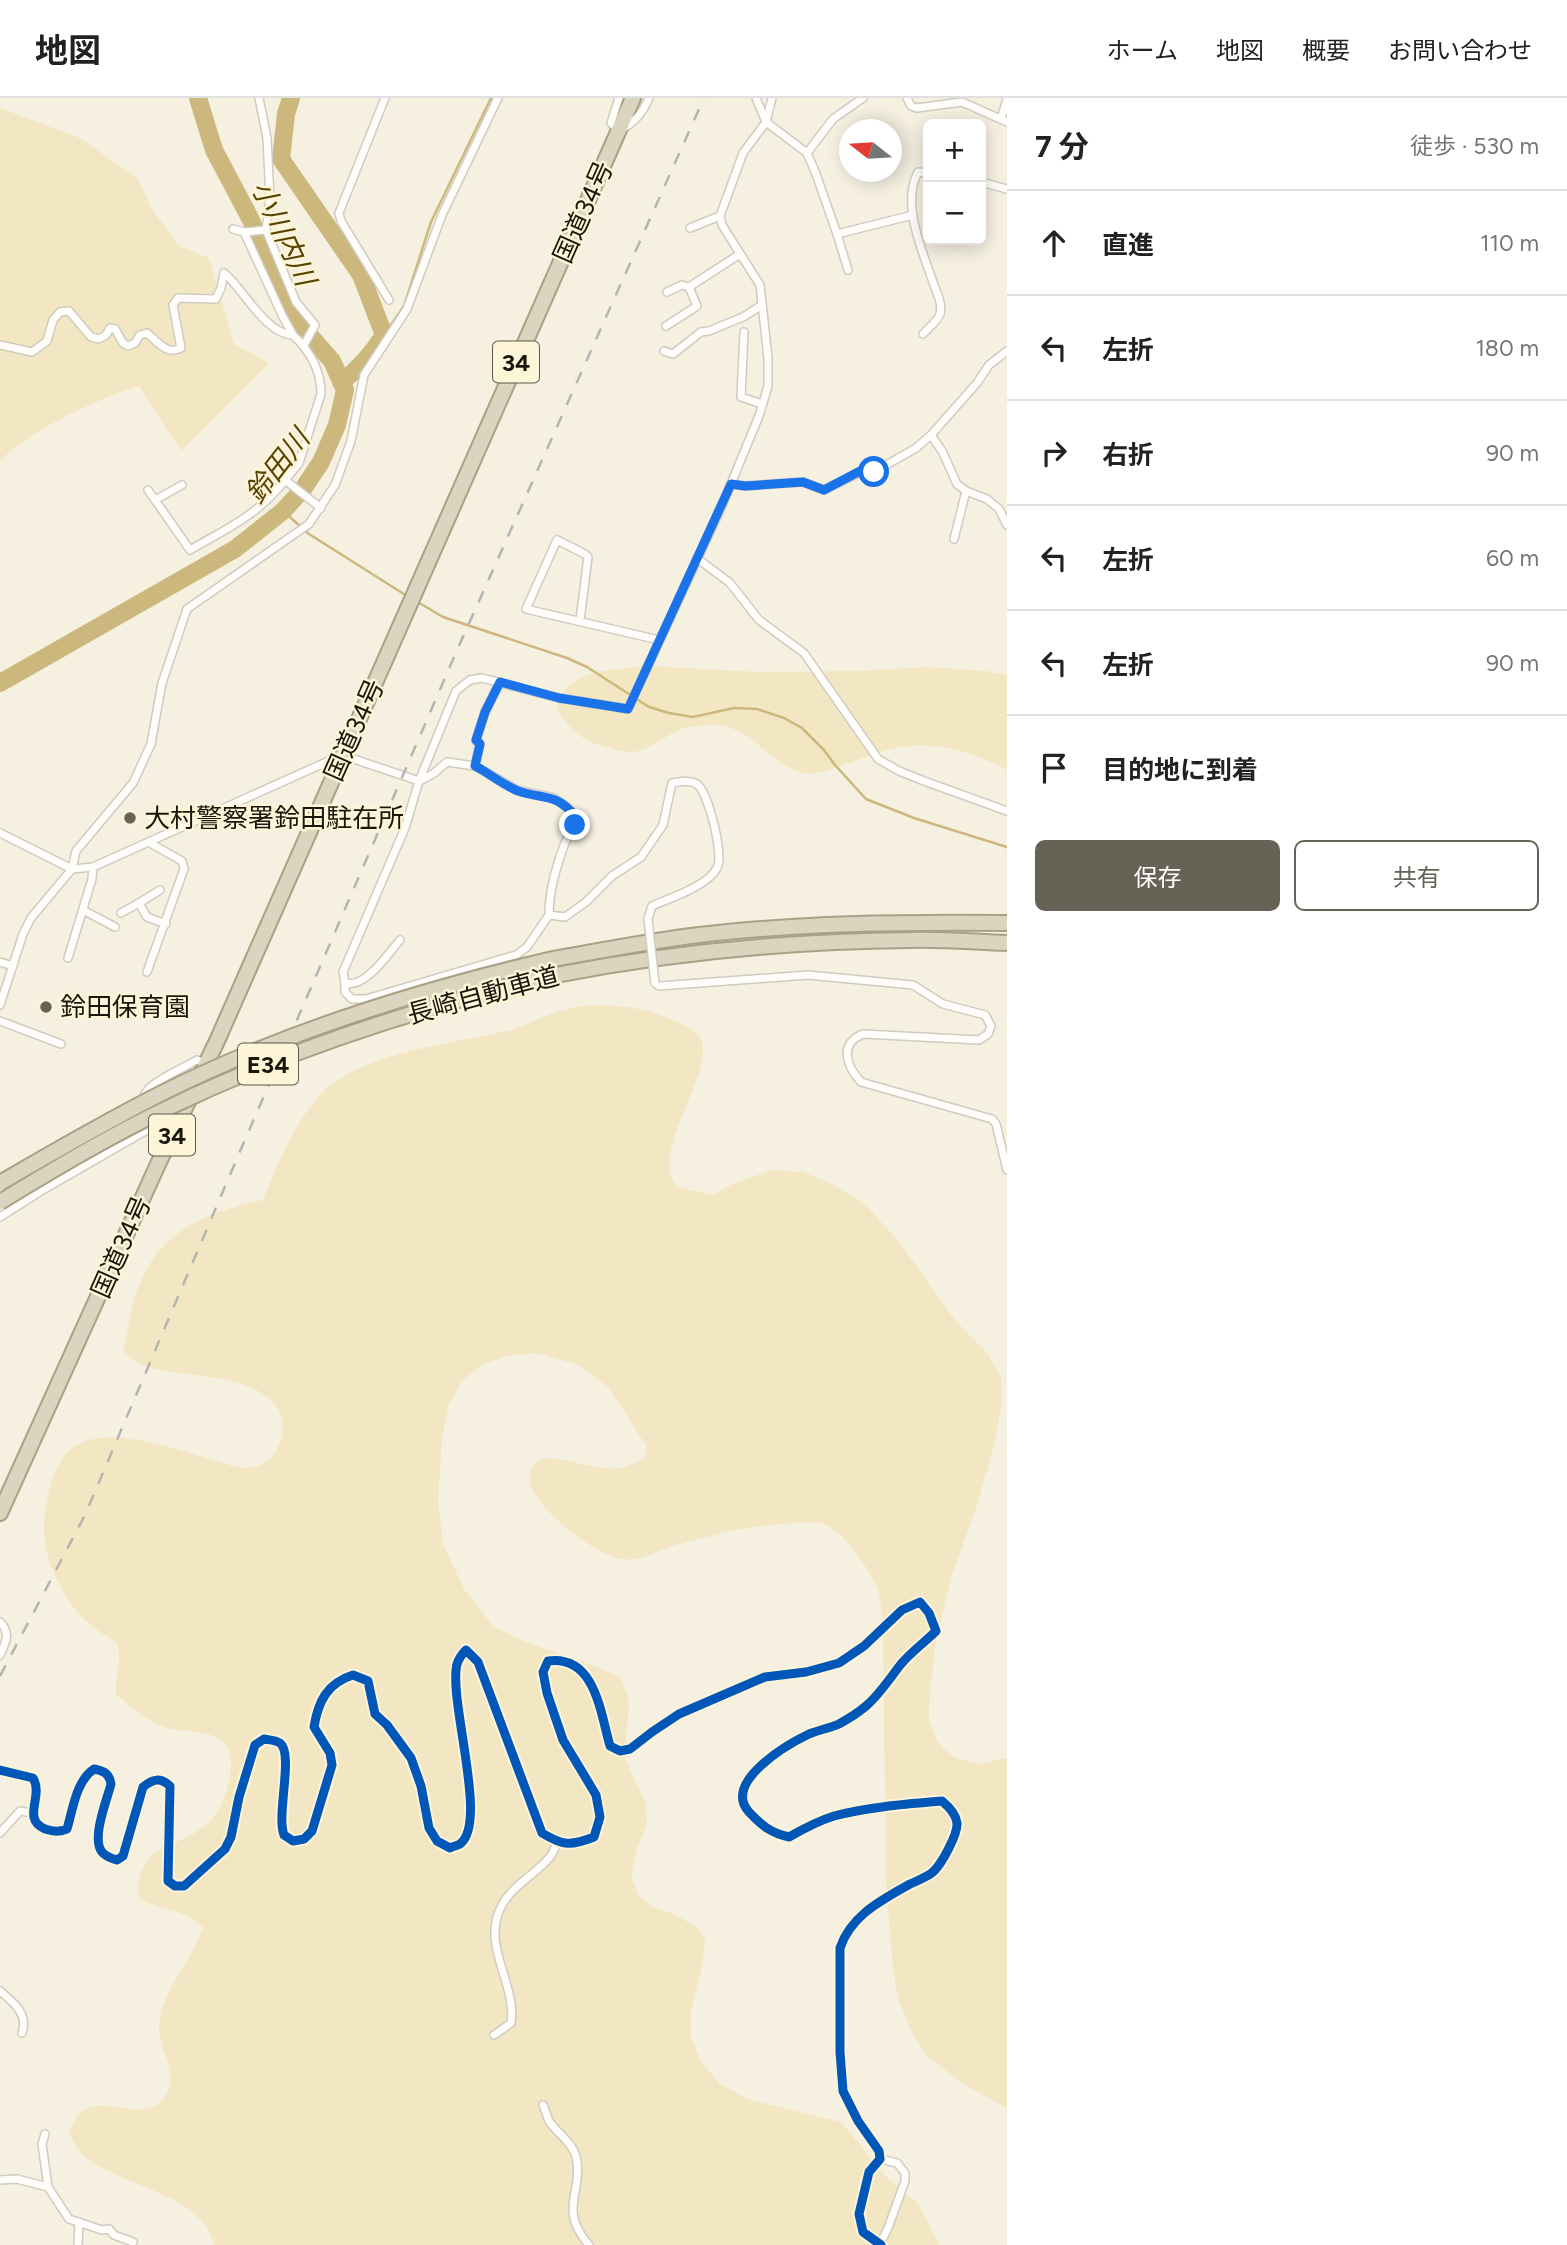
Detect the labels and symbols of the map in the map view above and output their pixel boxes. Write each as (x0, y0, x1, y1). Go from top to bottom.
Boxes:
north arrow (839, 119, 902, 182)
street label: 国道34号 (546, 156, 620, 268)
water label: 小川内川 (245, 175, 324, 294)
road number: 34 (493, 342, 539, 382)
water label: 鈴田川 (238, 420, 318, 510)
route start (858, 456, 889, 487)
street label: 国道34号 (317, 674, 391, 786)
place label: 大村警察署鈴田駐在所 (144, 802, 404, 834)
route end (559, 809, 590, 840)
marker: 大村警察署鈴田駐在所 (122, 810, 138, 826)
street label: 長崎自動車道 (404, 959, 562, 1031)
place label: 鈴田保育園 (60, 991, 190, 1023)
marker: 鈴田保育園 (38, 999, 54, 1015)
road number: E34 (238, 1044, 298, 1084)
road number: 34 (149, 1114, 195, 1156)
street label: 国道34号 (84, 1191, 158, 1303)

